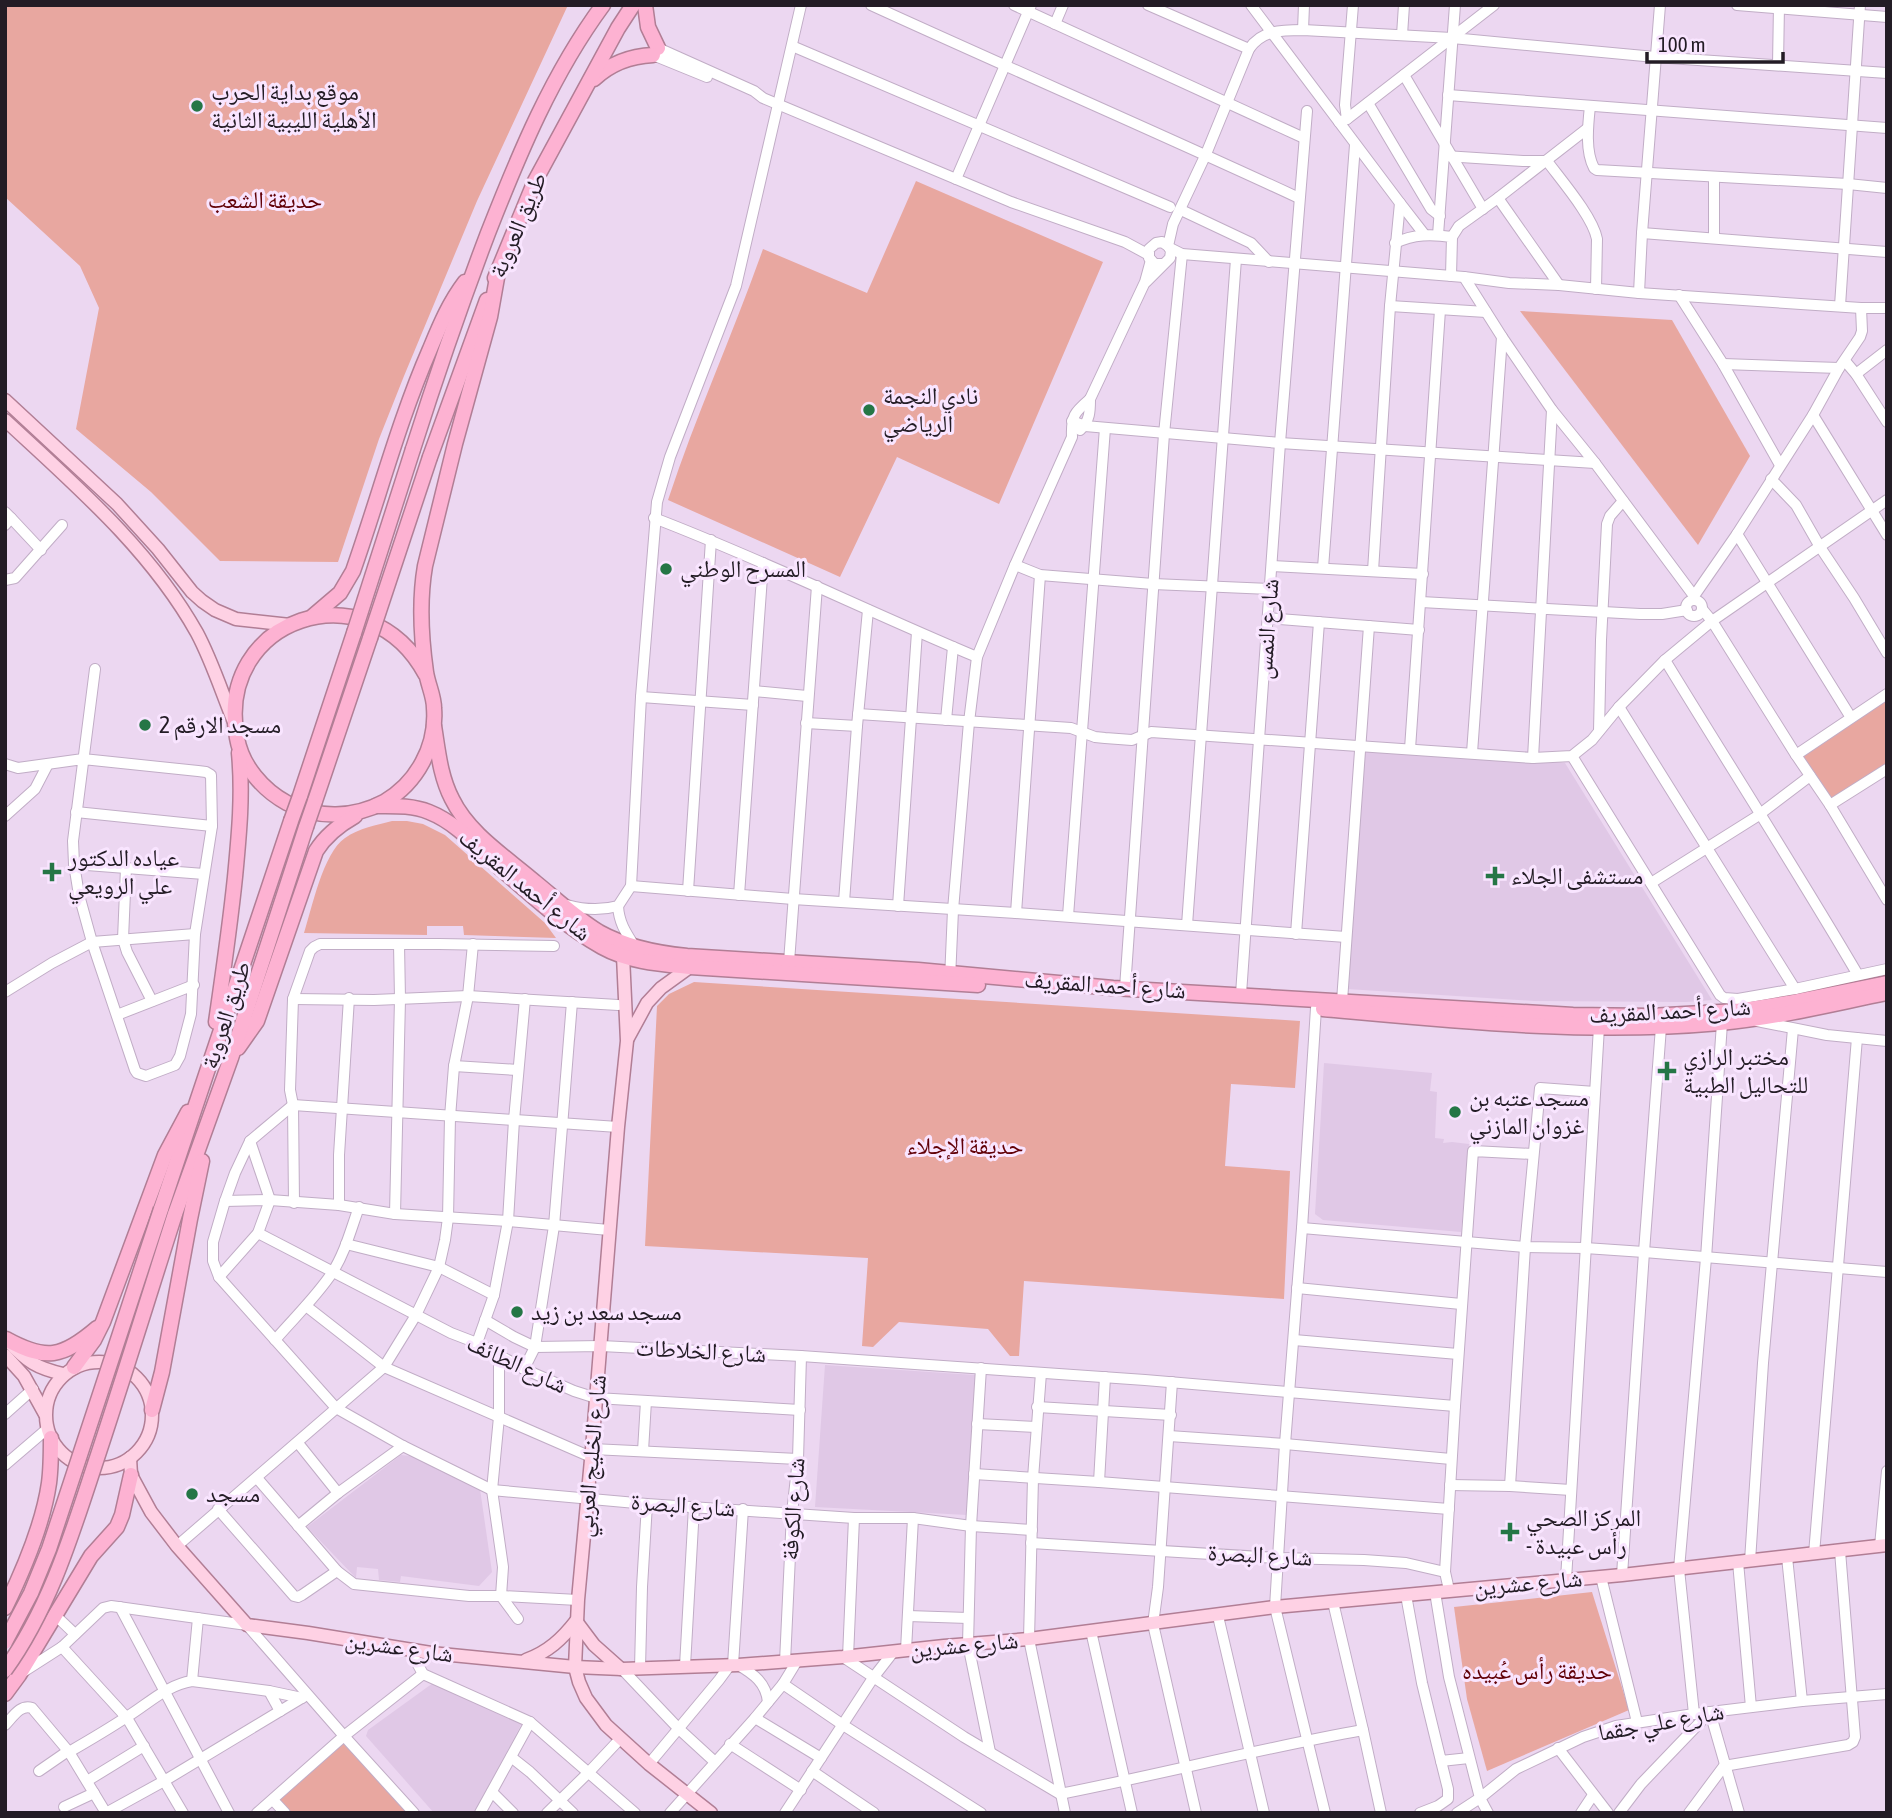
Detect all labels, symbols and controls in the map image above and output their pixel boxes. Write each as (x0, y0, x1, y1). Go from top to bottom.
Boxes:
scale bar (1647, 21, 1784, 65)
text: 100 m (1658, 32, 1706, 56)
place label: موقع بداية الحرب الأهلية الليبية الثانية (211, 78, 377, 134)
marker: موقع بداية الحرب الأهلية الليبية الثانية (189, 98, 205, 114)
street label: طريق العروبة (483, 168, 553, 282)
park label: حديقة الشعب (208, 186, 322, 214)
place label: نادي النجمة الرياضي (883, 382, 978, 443)
marker: نادي النجمة الرياضي (861, 402, 877, 418)
place label: المسرح الوطني (680, 555, 806, 588)
marker: المسرح الوطني (658, 561, 674, 577)
street label: شارع النمس (1250, 578, 1285, 680)
place label: مسجد الارقم 2 (159, 711, 281, 741)
marker: مسجد الارقم 2 (137, 717, 153, 733)
street label: شارع أحمد المقريف (453, 823, 597, 948)
place label: عياده الدكتور علي الرويعي (67, 844, 179, 905)
marker: عياده الدكتور علي الرويعي (42, 862, 62, 882)
place label: مستشفى الجلاء (1511, 862, 1643, 890)
marker: مستشفى الجلاء (1485, 866, 1505, 886)
street label: طريق العروبة (195, 958, 257, 1072)
street label: شارع أحمد المقريف (1023, 965, 1187, 1006)
street label: شارع أحمد المقريف (1588, 993, 1752, 1030)
place label: مختبر الرازي للتحاليل الطبية (1683, 1043, 1808, 1099)
marker: مختبر الرازي للتحاليل الطبية (1657, 1061, 1677, 1081)
place label: مسجد عتبه بن غزوان المازني (1469, 1084, 1589, 1145)
marker: مسجد عتبه بن غزوان المازني (1447, 1104, 1463, 1120)
park label: حديقة الإجلاء (907, 1132, 1023, 1160)
place label: مسجد سعد بن زيد (531, 1298, 682, 1326)
marker: مسجد سعد بن زيد (509, 1304, 525, 1320)
street label: شارع الطائف (462, 1329, 571, 1400)
street label: شارع الخلاطات (635, 1334, 767, 1369)
street label: شارع الخليج العربي (570, 1374, 617, 1539)
street label: شارع الكوفة (775, 1457, 812, 1561)
place label: مسجد (206, 1480, 260, 1507)
marker: مسجد (184, 1486, 200, 1502)
street label: شارع البصرة (630, 1487, 736, 1524)
place label: المركز الصحي - رأس عبيدة (1526, 1504, 1641, 1560)
marker: المركز الصحي - رأس عبيدة (1500, 1522, 1520, 1542)
street label: شارع البصرة (1207, 1538, 1313, 1573)
street label: شارع عشرين (1473, 1564, 1584, 1603)
street label: شارع عشرين (343, 1626, 455, 1669)
street label: شارع عشرين (909, 1626, 1020, 1665)
park label: حديقة رأس عُبيده (1462, 1657, 1612, 1685)
street label: شارع علي جقما (1596, 1697, 1727, 1752)

